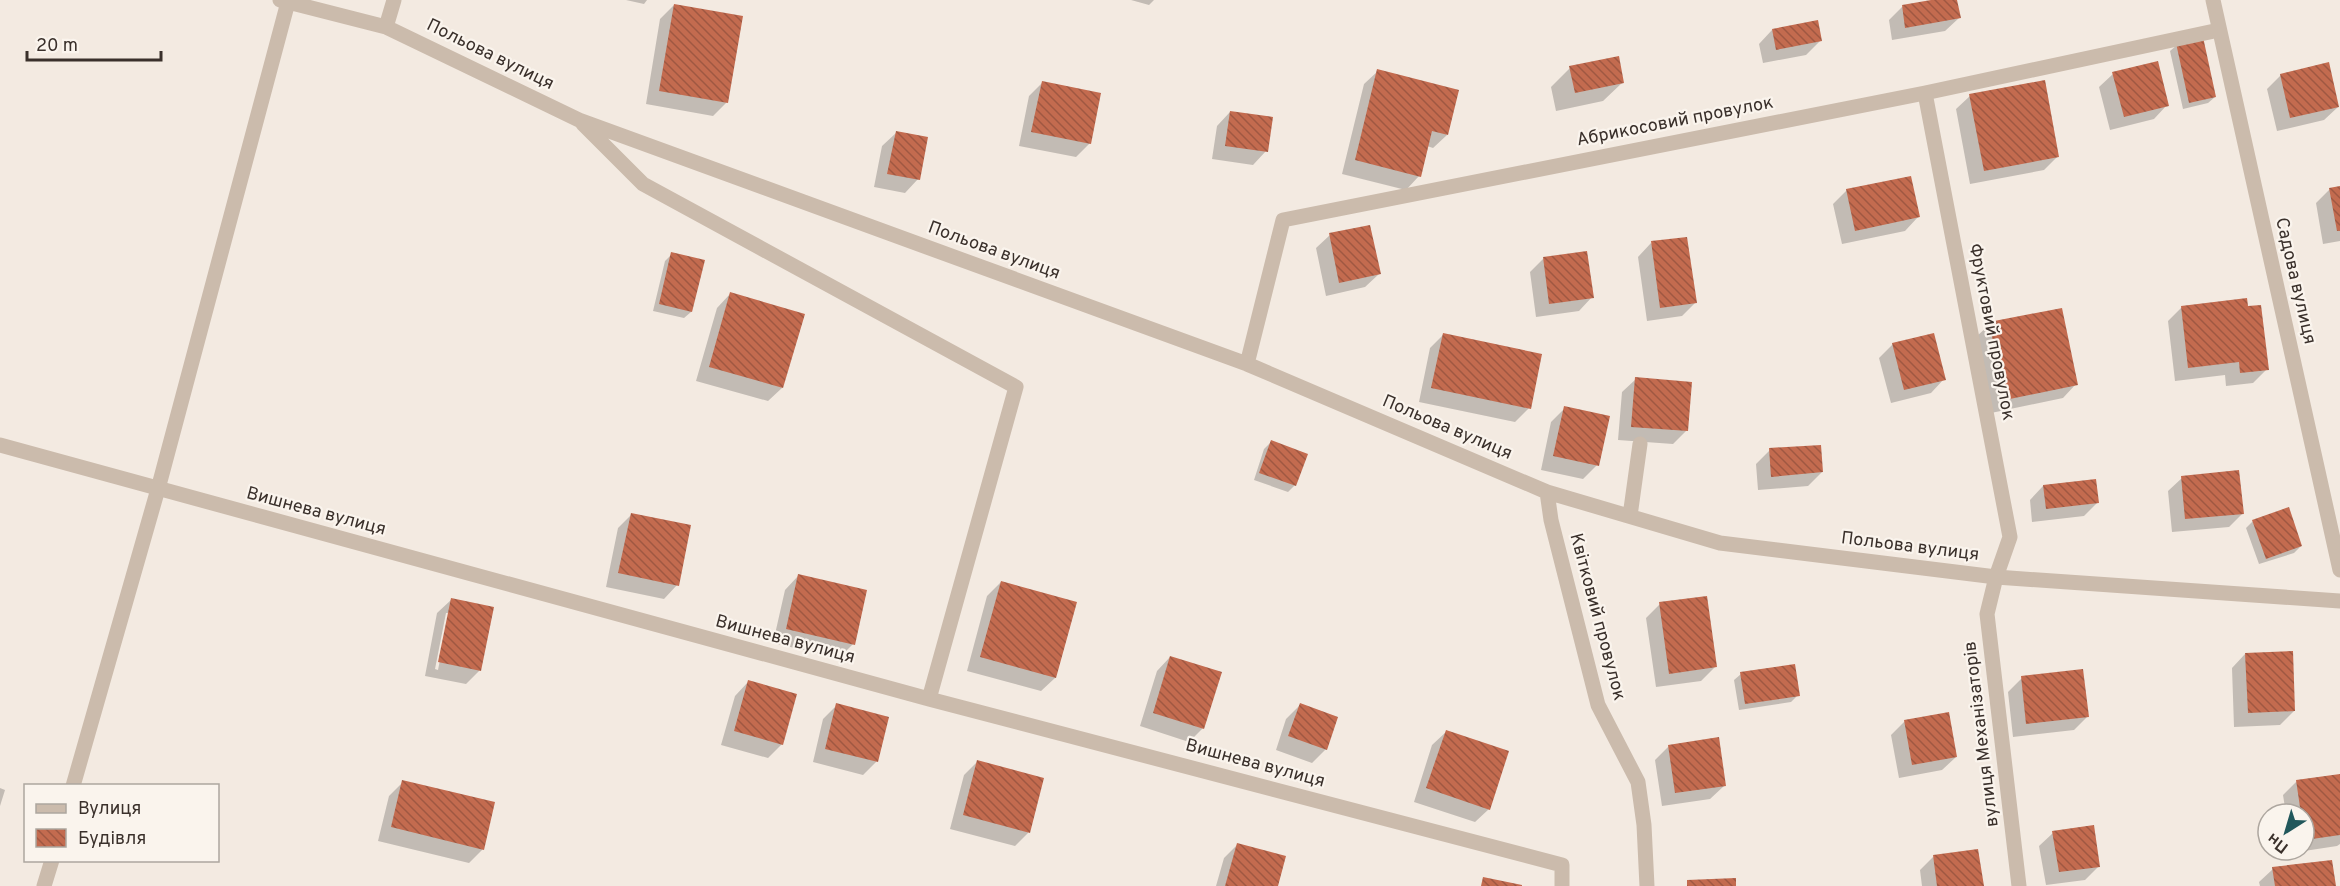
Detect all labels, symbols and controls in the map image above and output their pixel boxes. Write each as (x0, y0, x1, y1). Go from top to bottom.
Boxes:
street label: Польова вулиця (422, 14, 558, 96)
scale bar (27, 24, 160, 62)
text: 20 m (36, 35, 78, 58)
street label: Абрикосовий провулок (1575, 92, 1775, 152)
street label: Садова вулиця (2269, 215, 2321, 347)
street label: Польова вулиця (925, 216, 1063, 286)
street label: Фруктовий провулок (1963, 242, 2019, 422)
street label: Польова вулиця (1378, 390, 1516, 466)
street label: Вишнева вулиця (244, 482, 388, 542)
street label: Польова вулиця (1840, 527, 1980, 567)
street label: Квітковий провулок (1564, 531, 1630, 703)
street label: Вишнева вулиця (713, 610, 857, 670)
street label: вулиця Механізаторів (1959, 640, 2005, 828)
street label: Вишнева вулиця (1183, 734, 1327, 794)
legend (24, 784, 219, 862)
text: Вулиця (78, 798, 141, 821)
north arrow (2256, 802, 2316, 862)
text: Будівля (78, 828, 146, 851)
text: Пн (2264, 828, 2293, 857)

